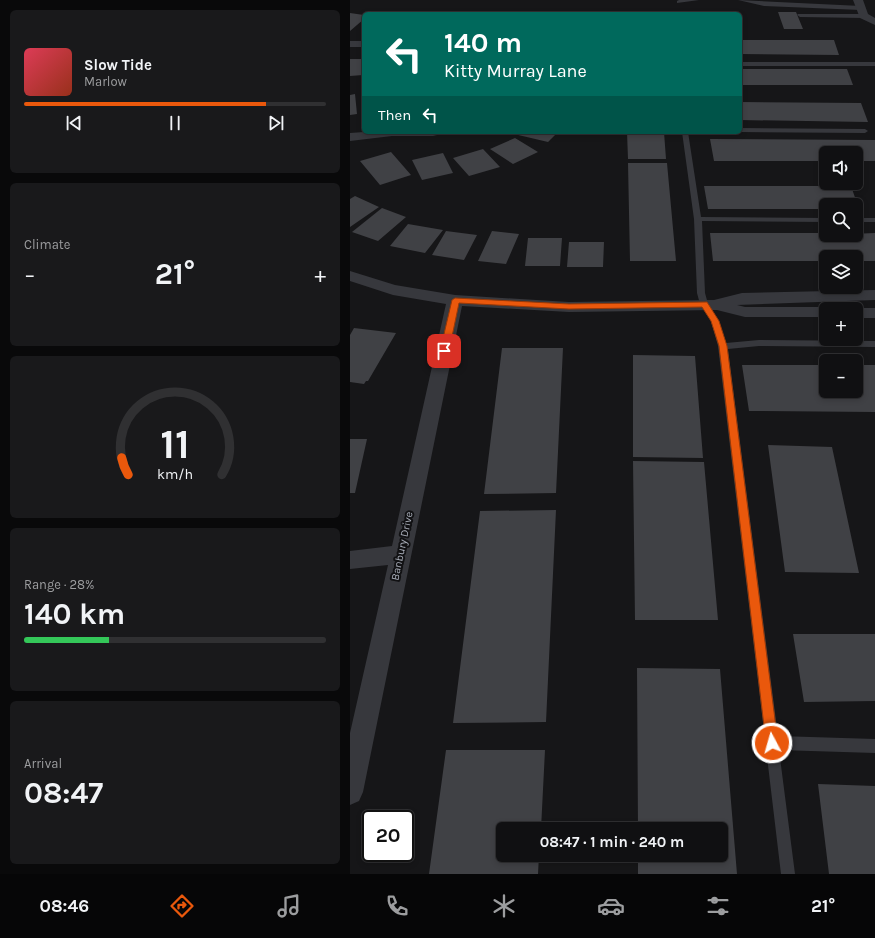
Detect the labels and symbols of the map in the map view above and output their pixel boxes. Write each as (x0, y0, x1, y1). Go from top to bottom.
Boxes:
pin (427, 334, 461, 368)
street label: Banbury Drive (388, 510, 416, 582)
position arrow (751, 722, 793, 764)
speed limit sign: 20 (362, 810, 414, 862)

